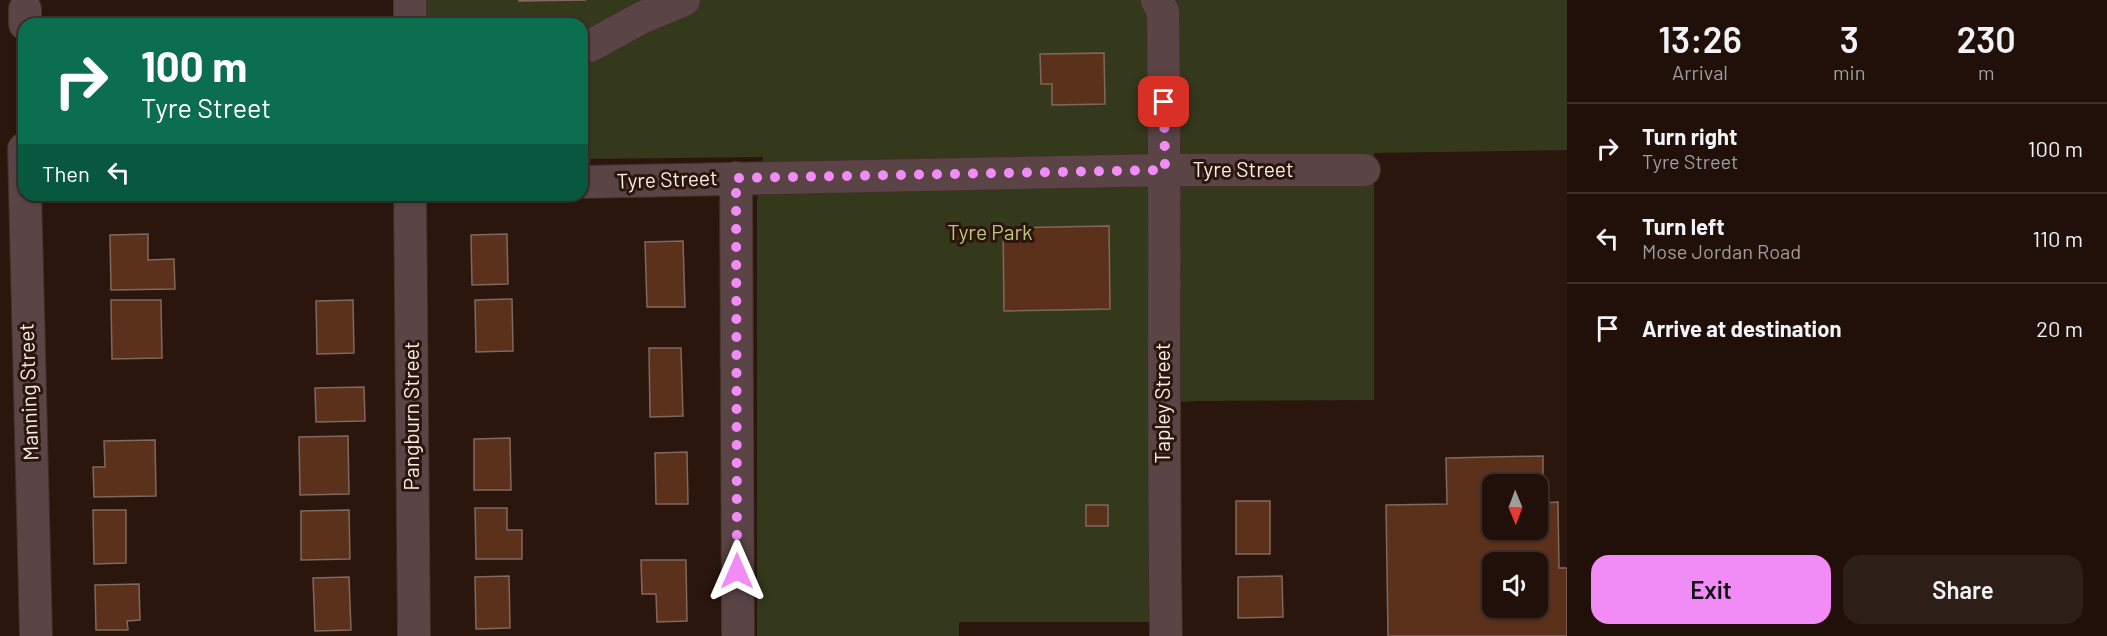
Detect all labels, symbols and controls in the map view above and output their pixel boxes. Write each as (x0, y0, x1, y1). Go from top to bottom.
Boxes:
text: 13:26 (1658, 17, 1742, 60)
text: 3 (1840, 17, 1859, 60)
text: 230 (1957, 17, 2016, 60)
text: 100 m (141, 40, 247, 90)
icon: right (42, 42, 120, 120)
text: Arrival (1672, 60, 1728, 84)
text: min (1833, 60, 1865, 84)
text: m (1978, 60, 1994, 84)
pin (1138, 76, 1189, 127)
icon: arrive (1147, 85, 1180, 118)
text: Tyre Street (141, 91, 271, 123)
text: Turn right (1642, 123, 1737, 149)
icon: right (1591, 132, 1624, 165)
text: 100 m (2028, 135, 2083, 161)
text: Tyre Street (1642, 149, 1738, 173)
icon: left (102, 156, 135, 189)
street label: Tyre Street (1192, 156, 1294, 181)
text: Then (42, 160, 90, 186)
street label: Tyre Street (616, 164, 718, 193)
text: Turn left (1642, 213, 1725, 239)
park label: Tyre Park (947, 219, 1033, 244)
icon: left (1591, 222, 1624, 255)
text: 110 m (2033, 225, 2083, 251)
text: Mose Jordan Road (1642, 239, 1801, 263)
icon: arrive (1591, 312, 1624, 345)
text: Arrive at destination (1642, 315, 1841, 341)
text: 20 m (2036, 315, 2083, 341)
street label: Manning Street (13, 323, 42, 461)
street label: Pangburn Street (398, 342, 423, 490)
street label: Tapley Street (1149, 343, 1174, 463)
north arrow (1482, 474, 1548, 540)
map controls (1482, 474, 1548, 618)
position arrow (705, 539, 769, 603)
button: sound (1482, 552, 1548, 618)
button: Exit (1591, 555, 1831, 624)
button: Share (1843, 555, 2083, 624)

